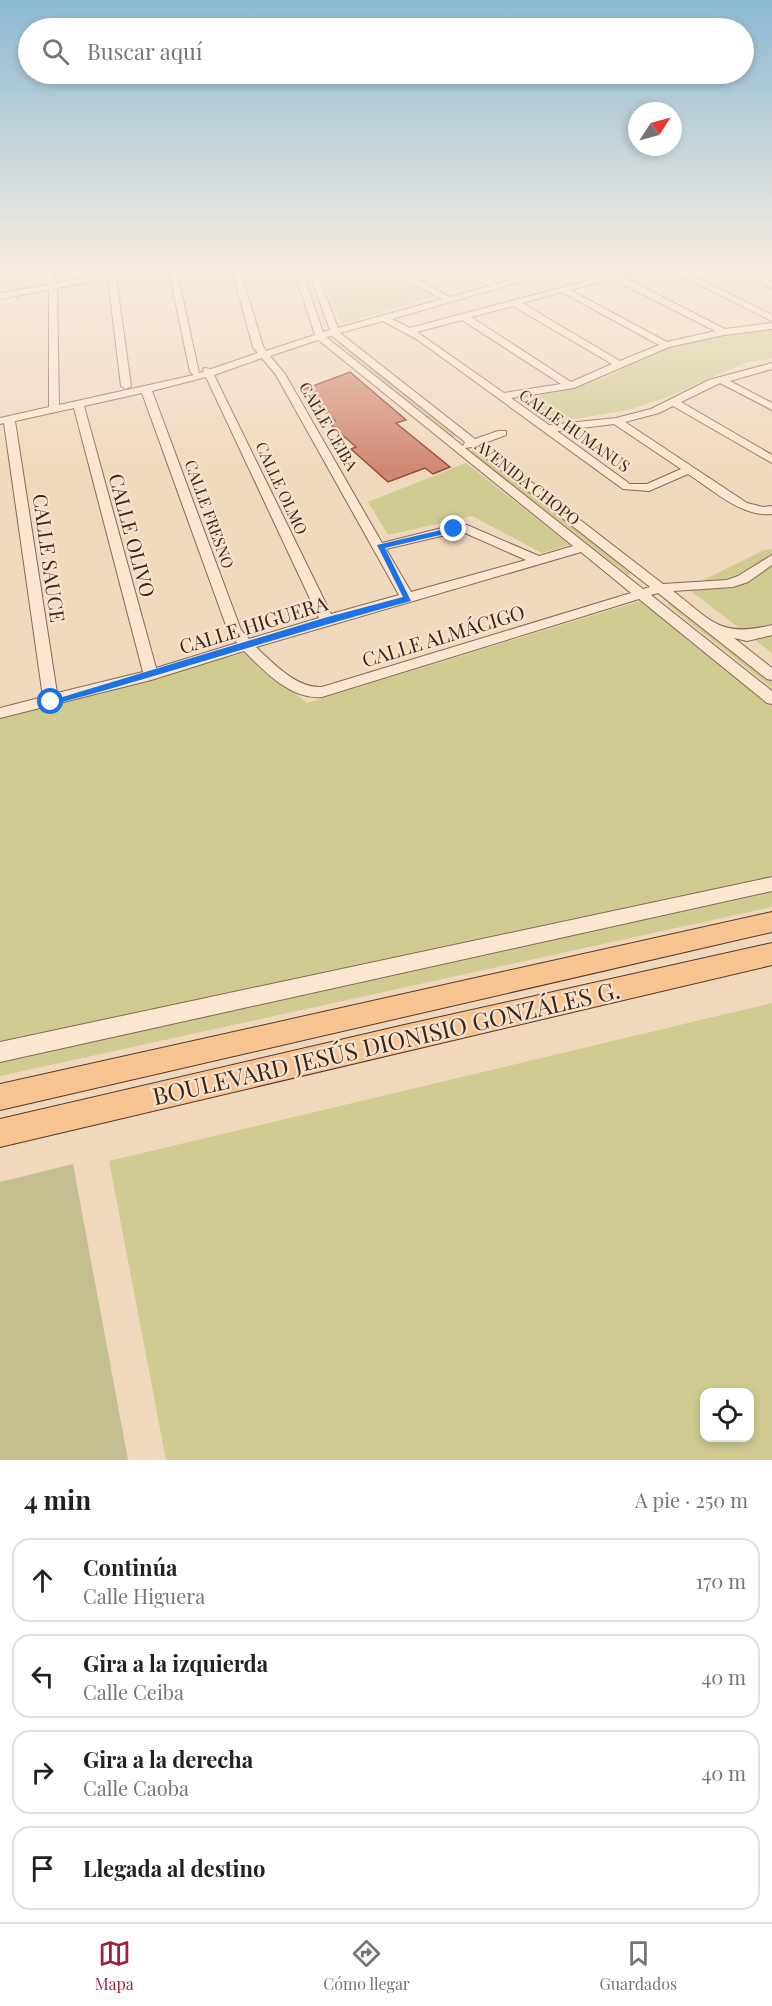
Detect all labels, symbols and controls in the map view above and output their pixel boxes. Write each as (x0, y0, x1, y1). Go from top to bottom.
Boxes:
search box (18, 18, 754, 84)
icon: search (39, 35, 72, 68)
text: Buscar aquí (87, 36, 202, 66)
north arrow (628, 102, 682, 156)
street label: CALLE CEIBA (295, 378, 363, 475)
street label: CALLE HUMANUS (515, 384, 635, 476)
street label: AVENIDA CHOPO (471, 434, 585, 529)
street label: CALLE OLMO (251, 438, 313, 538)
street label: CALLE FRESNO (181, 457, 239, 571)
street label: CALLE OLIVO (104, 470, 162, 600)
street label: CALLE SAUCE (28, 492, 72, 624)
route end (440, 515, 466, 541)
street label: CALLE HIGUERA (175, 588, 331, 659)
street label: CALLE ALMÁCIGO (358, 597, 528, 673)
route start (37, 688, 63, 714)
street label: BOULEVARD JESÚS DIONISIO GONZÁLES G. (149, 973, 623, 1111)
map controls (700, 1388, 754, 1442)
button: locate (700, 1388, 754, 1442)
text: 4 min (24, 1482, 91, 1517)
text: A pie · 250 m (635, 1486, 748, 1513)
text: Continúa (83, 1552, 177, 1582)
icon: ahead (26, 1564, 59, 1597)
text: 170 m (696, 1567, 746, 1594)
text: Calle Higuera (83, 1582, 205, 1609)
text: Gira a la izquierda (83, 1648, 268, 1678)
icon: left (26, 1660, 59, 1693)
text: 40 m (701, 1663, 746, 1690)
text: Calle Ceiba (83, 1678, 184, 1705)
text: Gira a la derecha (83, 1744, 253, 1774)
icon: right (26, 1756, 59, 1789)
text: 40 m (701, 1759, 746, 1786)
text: Calle Caoba (83, 1774, 189, 1801)
icon: arrive (26, 1852, 59, 1885)
text: Llegada al destino (83, 1853, 265, 1883)
tab: Mapa (95, 1937, 134, 1994)
tab: Cómo llegar (323, 1937, 410, 1994)
tab: Guardados (599, 1937, 677, 1994)

